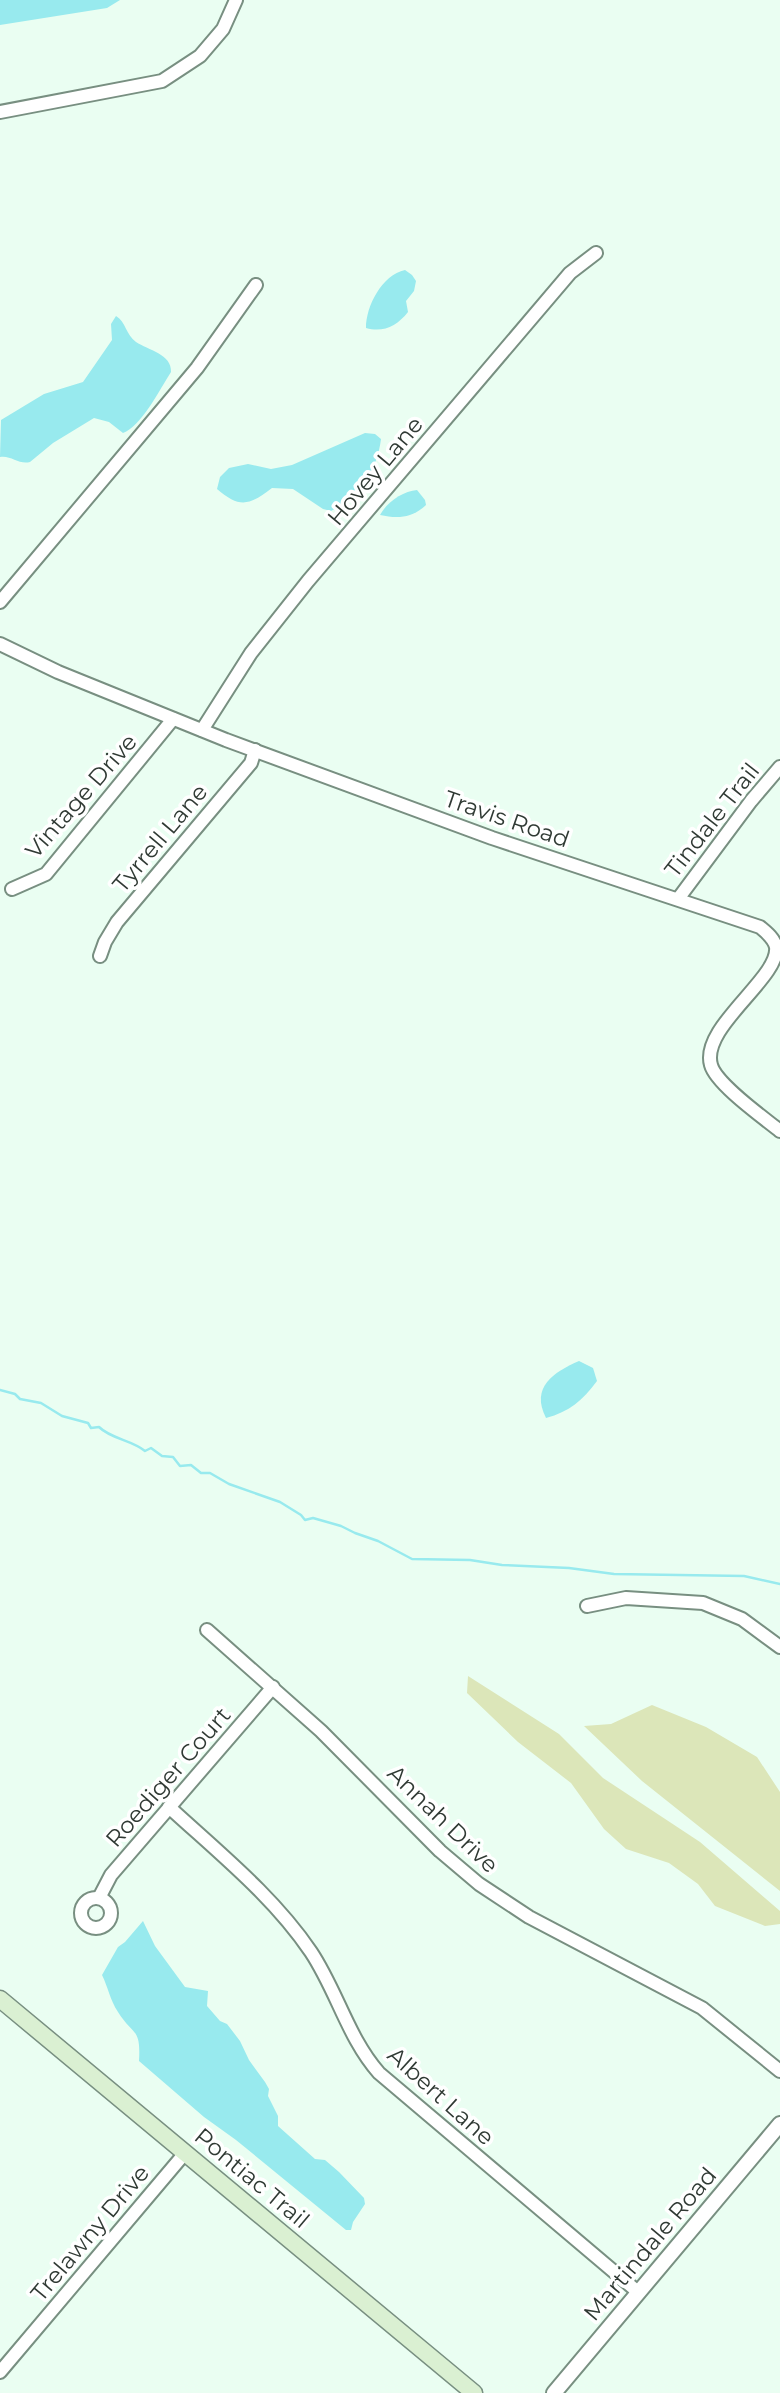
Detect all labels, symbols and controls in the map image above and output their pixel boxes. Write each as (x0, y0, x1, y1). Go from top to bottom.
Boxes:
street label: Hovey Lane (321, 411, 429, 531)
street label: Vintage Drive (19, 728, 143, 864)
street label: Tindale Trail (659, 757, 765, 883)
street label: Tyrrell Lane (107, 778, 213, 898)
street label: Travis Road (441, 785, 573, 853)
street label: Roediger Court (100, 1701, 236, 1853)
street label: Annah Drive (382, 1759, 504, 1879)
street label: Albert Lane (382, 2041, 500, 2151)
street label: Pontiac Trail (189, 2122, 315, 2234)
street label: Trelawny Drive (25, 2159, 155, 2307)
street label: Martindale Road (578, 2162, 722, 2326)

